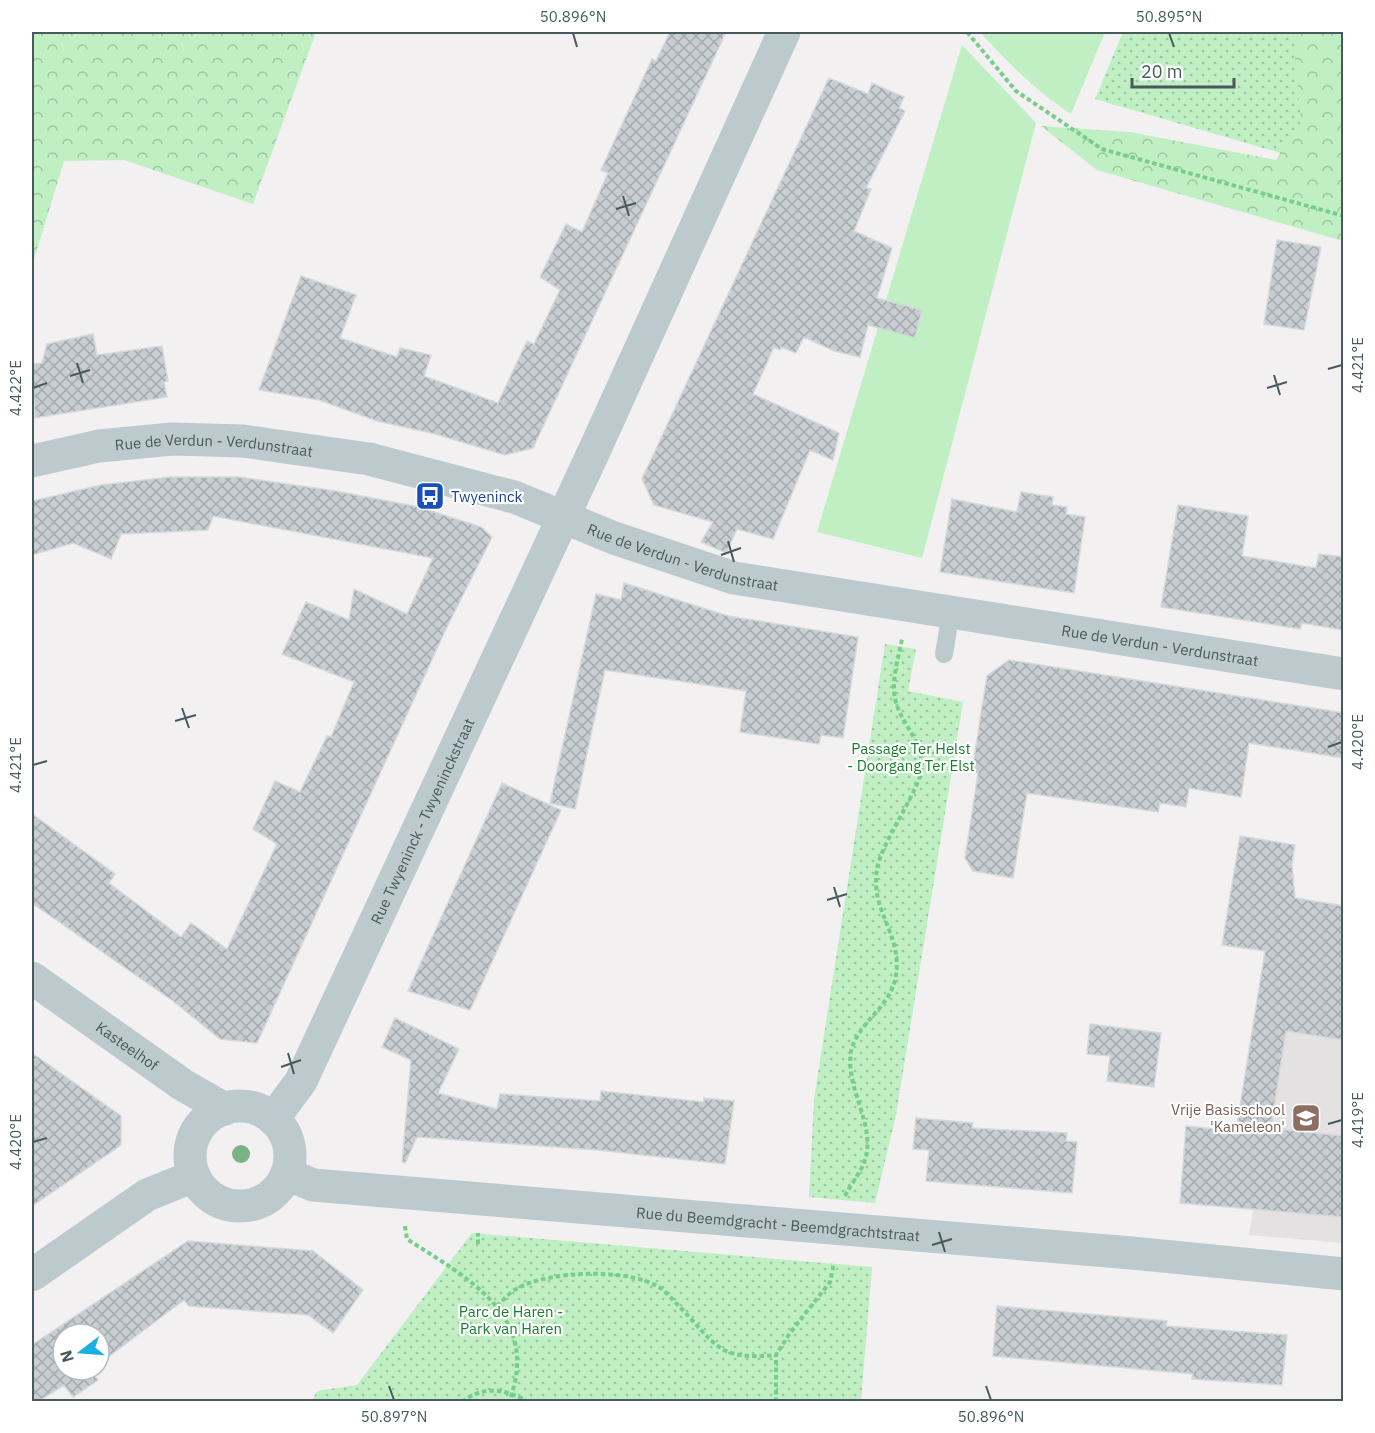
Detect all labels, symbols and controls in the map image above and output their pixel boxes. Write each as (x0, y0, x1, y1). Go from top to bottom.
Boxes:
text: 50.896°N (540, 7, 606, 26)
text: 50.895°N (1136, 7, 1202, 26)
scale bar (1132, 51, 1234, 89)
text: 20 m (1141, 60, 1183, 83)
text: 4.421°E (1348, 337, 1367, 393)
text: 4.422°E (6, 360, 25, 416)
street label: Rue de Verdun - Verdunstraat (114, 429, 314, 460)
bus stop icon: Twyeninck (414, 480, 446, 512)
place label: Twyeninck (451, 487, 522, 506)
street label: Rue de Verdun - Verdunstraat (585, 519, 780, 594)
street label: Rue de Verdun - Verdunstraat (1060, 620, 1260, 670)
text: 4.420°E (1348, 714, 1367, 770)
street label: Rue Twyeninck - Twyeninckstraat (366, 715, 478, 927)
text: 4.421°E (6, 737, 25, 793)
park label: Passage Ter Helst - Doorgang Ter Elst (847, 739, 975, 775)
street label: Kasteelhof (93, 1017, 162, 1074)
text: 4.419°E (1348, 1092, 1367, 1148)
place label: Vrije Basisschool 'Kameleon' (1171, 1100, 1285, 1136)
school or university icon: Vrije Basisschool 'Kameleon' (1290, 1102, 1322, 1134)
text: 4.420°E (6, 1114, 25, 1170)
street label: Rue du Beemdgracht - Beemdgrachtstraat (636, 1202, 921, 1245)
park label: Parc de Haren - Park van Haren (459, 1302, 563, 1338)
north arrow (51, 1322, 111, 1382)
text: N (55, 1348, 78, 1365)
text: 50.897°N (361, 1407, 427, 1426)
text: 50.896°N (958, 1407, 1024, 1426)

